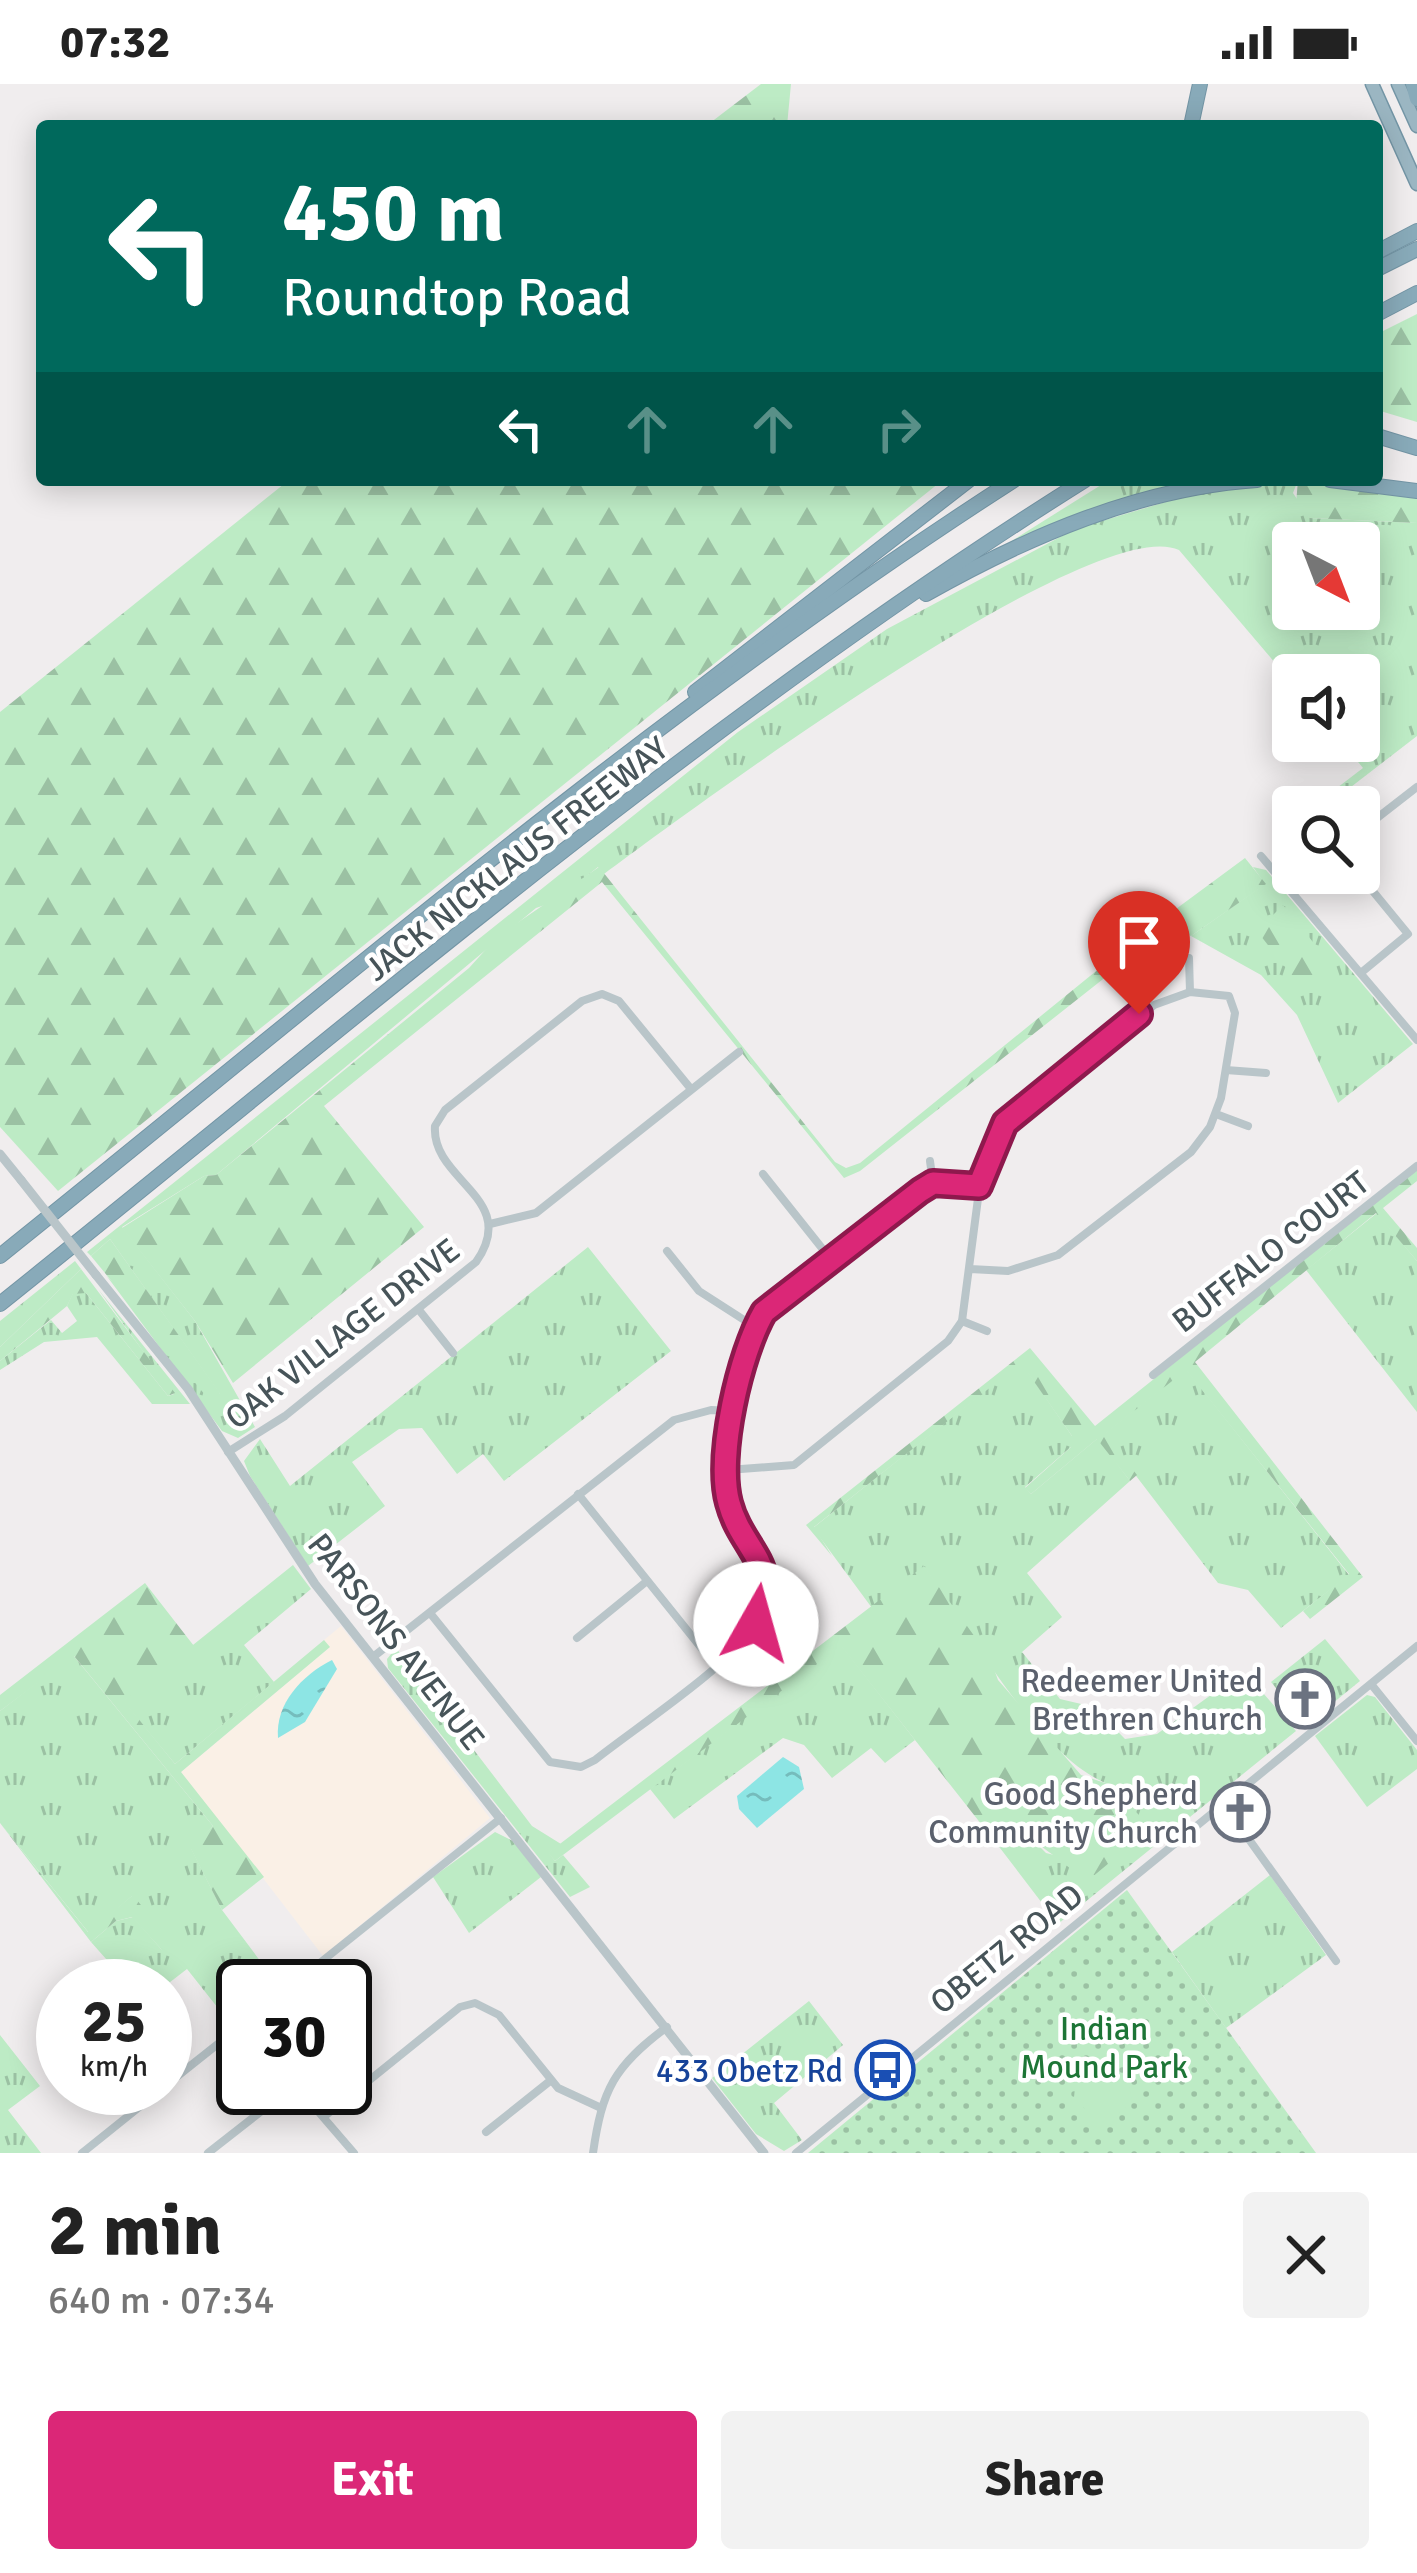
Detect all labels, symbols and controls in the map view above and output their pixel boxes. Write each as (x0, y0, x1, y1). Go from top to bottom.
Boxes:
text: 07:32 (60, 15, 170, 70)
text: 450 m (282, 161, 504, 265)
icon: left (84, 168, 240, 324)
text: Roundtop Road (282, 264, 632, 331)
icon: left (488, 396, 554, 462)
icon: ahead (614, 396, 680, 462)
icon: ahead (740, 396, 806, 462)
icon: right (866, 396, 932, 462)
north arrow (1272, 522, 1380, 630)
map controls (1272, 522, 1380, 894)
button: sound (1272, 654, 1380, 762)
street label: JACK NICKLAUS FREEWAY (357, 728, 677, 990)
button: search (1272, 786, 1380, 894)
pin (1088, 891, 1190, 1014)
icon: arrive (1106, 909, 1172, 975)
street label: BUFFALO COURT (1164, 1162, 1378, 1342)
street label: OAK VILLAGE DRIVE (218, 1230, 468, 1438)
street label: PARSONS AVENUE (298, 1525, 493, 1759)
position arrow (693, 1561, 819, 1687)
place label: Redeemer United Brethren Church (1020, 1661, 1263, 1740)
church icon: Redeemer United Brethren Church (1274, 1668, 1336, 1730)
place label: Good Shepherd Community Church (928, 1774, 1198, 1853)
church icon: Good Shepherd Community Church (1209, 1781, 1271, 1843)
street label: OBETZ ROAD (922, 1875, 1092, 2023)
speed limit sign: 30 (216, 1959, 372, 2115)
text: 25 (82, 1985, 146, 2059)
park label: Indian Mound Park (1020, 2009, 1188, 2088)
bus stop icon: 433 Obetz Rd (854, 2039, 916, 2101)
text: km/h (80, 2048, 148, 2085)
place label: 433 Obetz Rd (656, 2051, 843, 2092)
text: 2 min (48, 2186, 222, 2275)
button: close (1243, 2192, 1369, 2318)
text: 640 m · 07:34 (48, 2276, 275, 2324)
button: Exit (48, 2411, 697, 2549)
button: Share (721, 2411, 1369, 2549)

